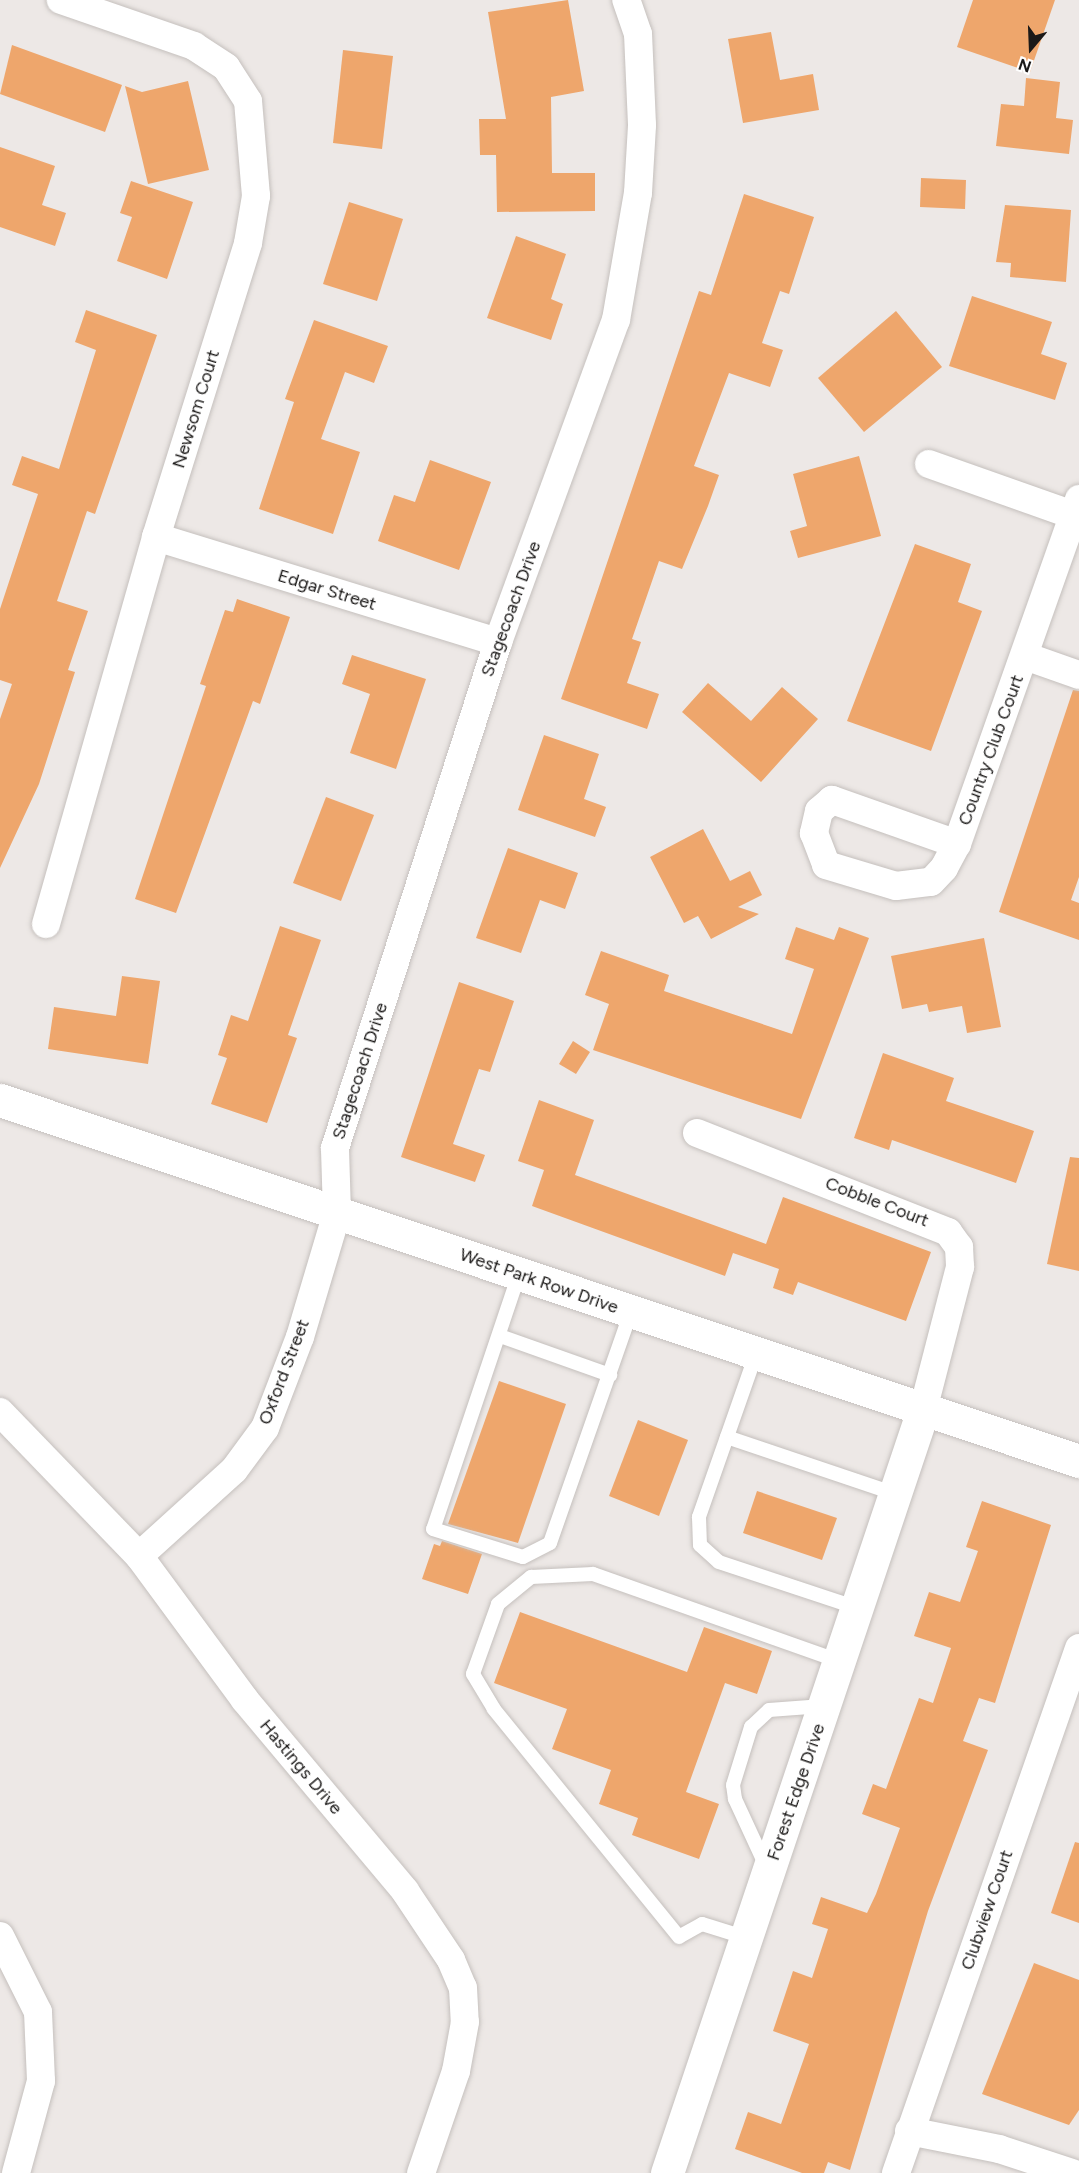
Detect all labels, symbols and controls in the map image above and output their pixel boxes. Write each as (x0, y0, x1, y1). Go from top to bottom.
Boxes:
north arrow (1001, 18, 1061, 78)
text: N (1016, 54, 1034, 76)
street label: Newsom Court (168, 347, 224, 471)
street label: Stagecoach Drive (476, 538, 546, 680)
street label: Edgar Street (275, 565, 379, 615)
street label: Country Club Court (954, 672, 1028, 828)
street label: Stagecoach Drive (328, 1000, 392, 1142)
street label: Cobble Court (822, 1172, 932, 1232)
street label: West Park Row Drive (457, 1244, 621, 1318)
street label: Oxford Street (254, 1316, 314, 1428)
street label: Hastings Drive (255, 1715, 347, 1819)
street label: Forest Edge Drive (762, 1721, 830, 1863)
street label: Clubview Court (956, 1847, 1018, 1973)

